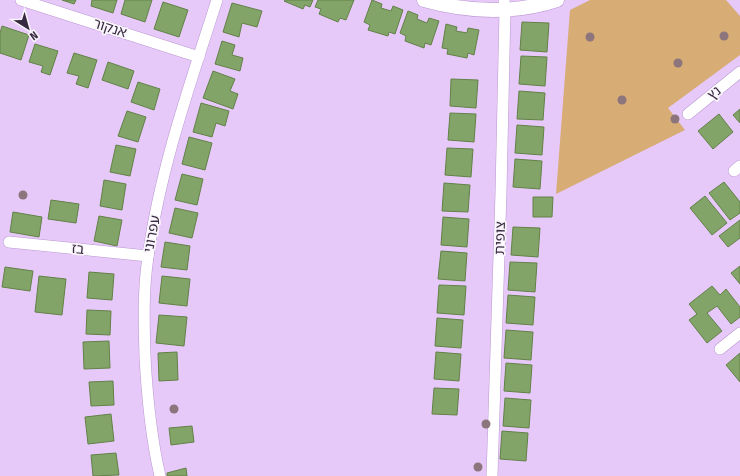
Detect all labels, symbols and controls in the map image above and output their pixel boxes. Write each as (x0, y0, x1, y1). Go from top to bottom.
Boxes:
north arrow (8, 8, 48, 48)
street label: אנקור (91, 15, 129, 41)
text: N (27, 28, 40, 43)
street label: נץ (704, 82, 724, 104)
street label: עפרוני (140, 214, 164, 254)
street label: צופית (491, 221, 509, 255)
street label: בז (71, 240, 85, 258)

